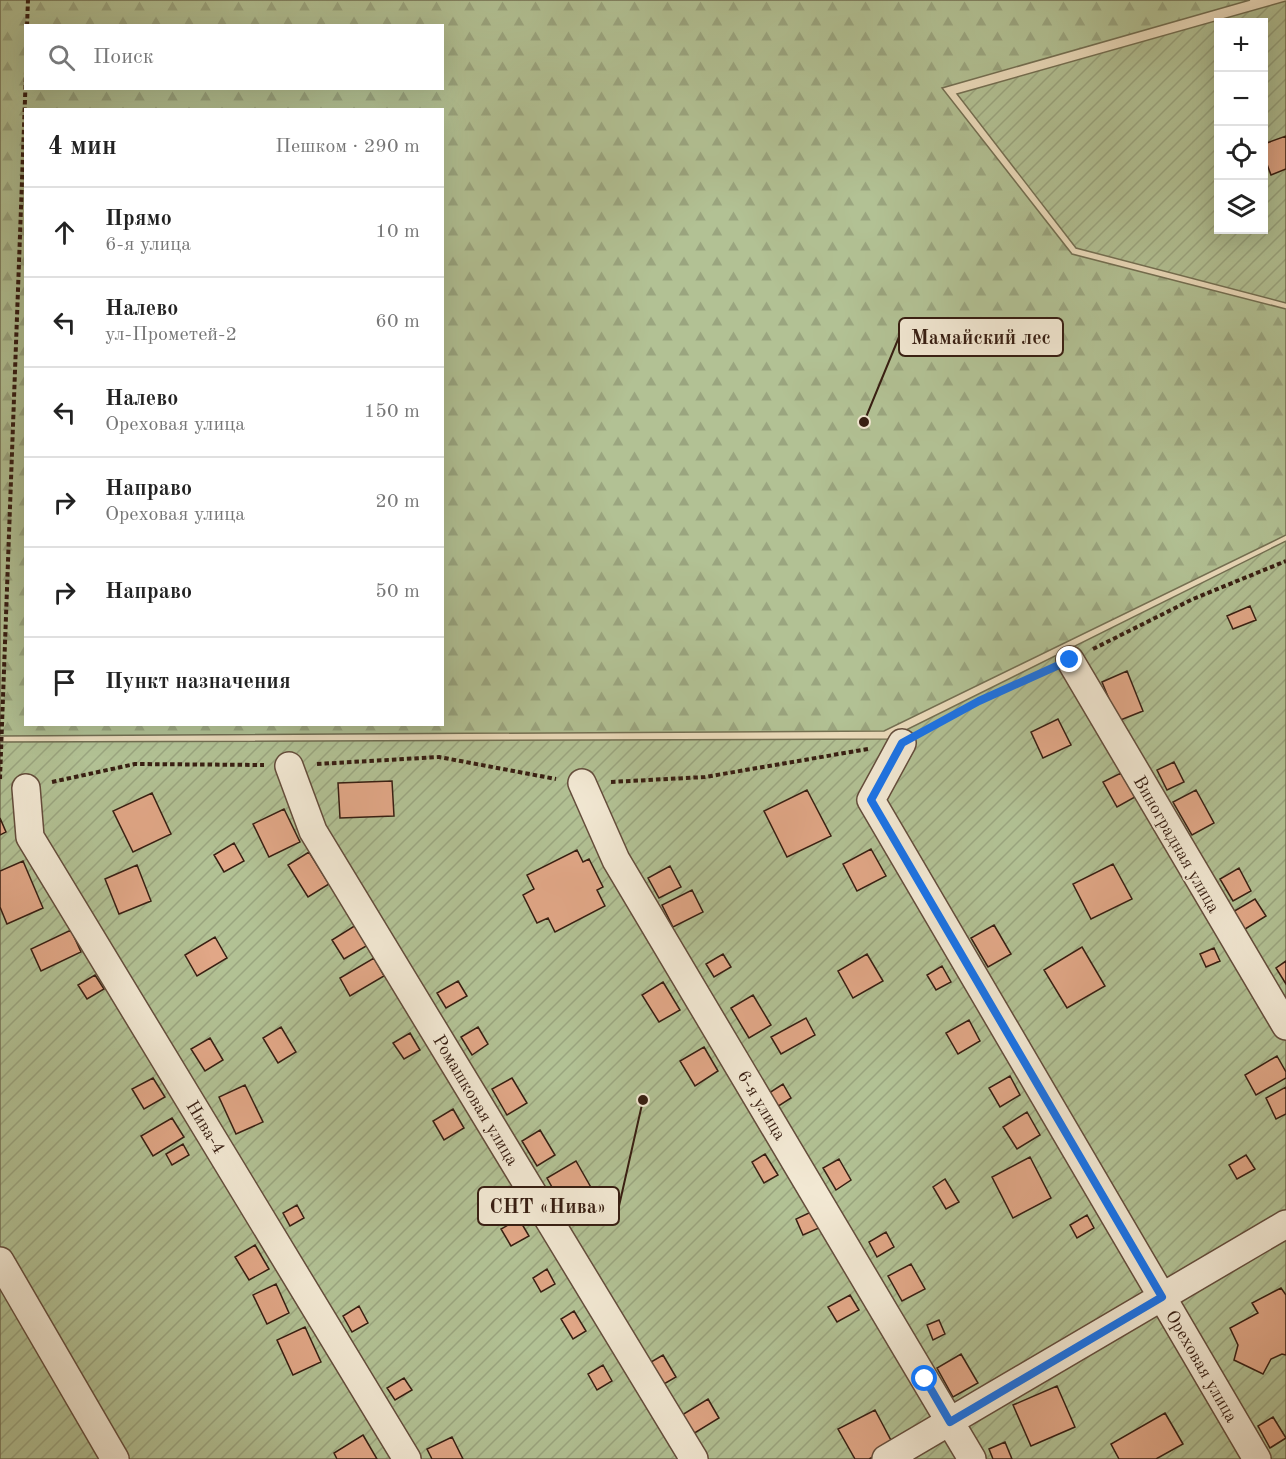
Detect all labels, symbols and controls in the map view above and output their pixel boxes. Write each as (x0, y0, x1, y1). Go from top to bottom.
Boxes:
map controls (1214, 18, 1268, 234)
button: + (1214, 18, 1268, 72)
search box (24, 24, 444, 90)
icon: search (45, 41, 78, 74)
text: Поиск (93, 46, 154, 68)
button: − (1214, 72, 1268, 126)
button: locate (1214, 126, 1268, 180)
text: 4 мин (48, 134, 117, 160)
text: Пешком · 290 m (275, 137, 420, 157)
button: layers (1214, 180, 1268, 234)
text: Прямо (105, 208, 172, 230)
icon: ahead (48, 216, 81, 249)
text: 10 m (375, 222, 420, 242)
text: 6-я улица (105, 235, 191, 255)
text: Налево (105, 298, 178, 320)
icon: left (48, 306, 81, 339)
text: 60 m (375, 312, 420, 332)
callout: Мамайский лес (899, 318, 1063, 356)
text: ул-Прометей-2 (105, 325, 237, 345)
text: Мамайский лес (911, 329, 1051, 349)
text: Налево (105, 388, 178, 410)
icon: left (48, 396, 81, 429)
text: 150 m (364, 402, 420, 422)
text: Ореховая улица (105, 415, 245, 435)
text: Направо (105, 478, 192, 500)
icon: right (48, 486, 81, 519)
text: 20 m (375, 492, 420, 512)
text: Ореховая улица (105, 505, 245, 525)
icon: right (48, 576, 81, 609)
text: Направо (105, 581, 192, 603)
text: 50 m (375, 582, 420, 602)
route end (1056, 646, 1082, 672)
icon: arrive (48, 666, 81, 699)
text: Пункт назначения (105, 671, 291, 693)
street label: Виноградная улица (1130, 773, 1223, 916)
street label: Ромашковая улица (429, 1032, 521, 1169)
street label: 6-я улица (733, 1068, 789, 1143)
street label: Нива-4 (182, 1098, 228, 1157)
callout: СНТ «Нива» (478, 1187, 619, 1225)
text: СНТ «Нива» (490, 1198, 606, 1218)
street label: Ореховая улица (1162, 1307, 1240, 1426)
route start (911, 1365, 937, 1391)

